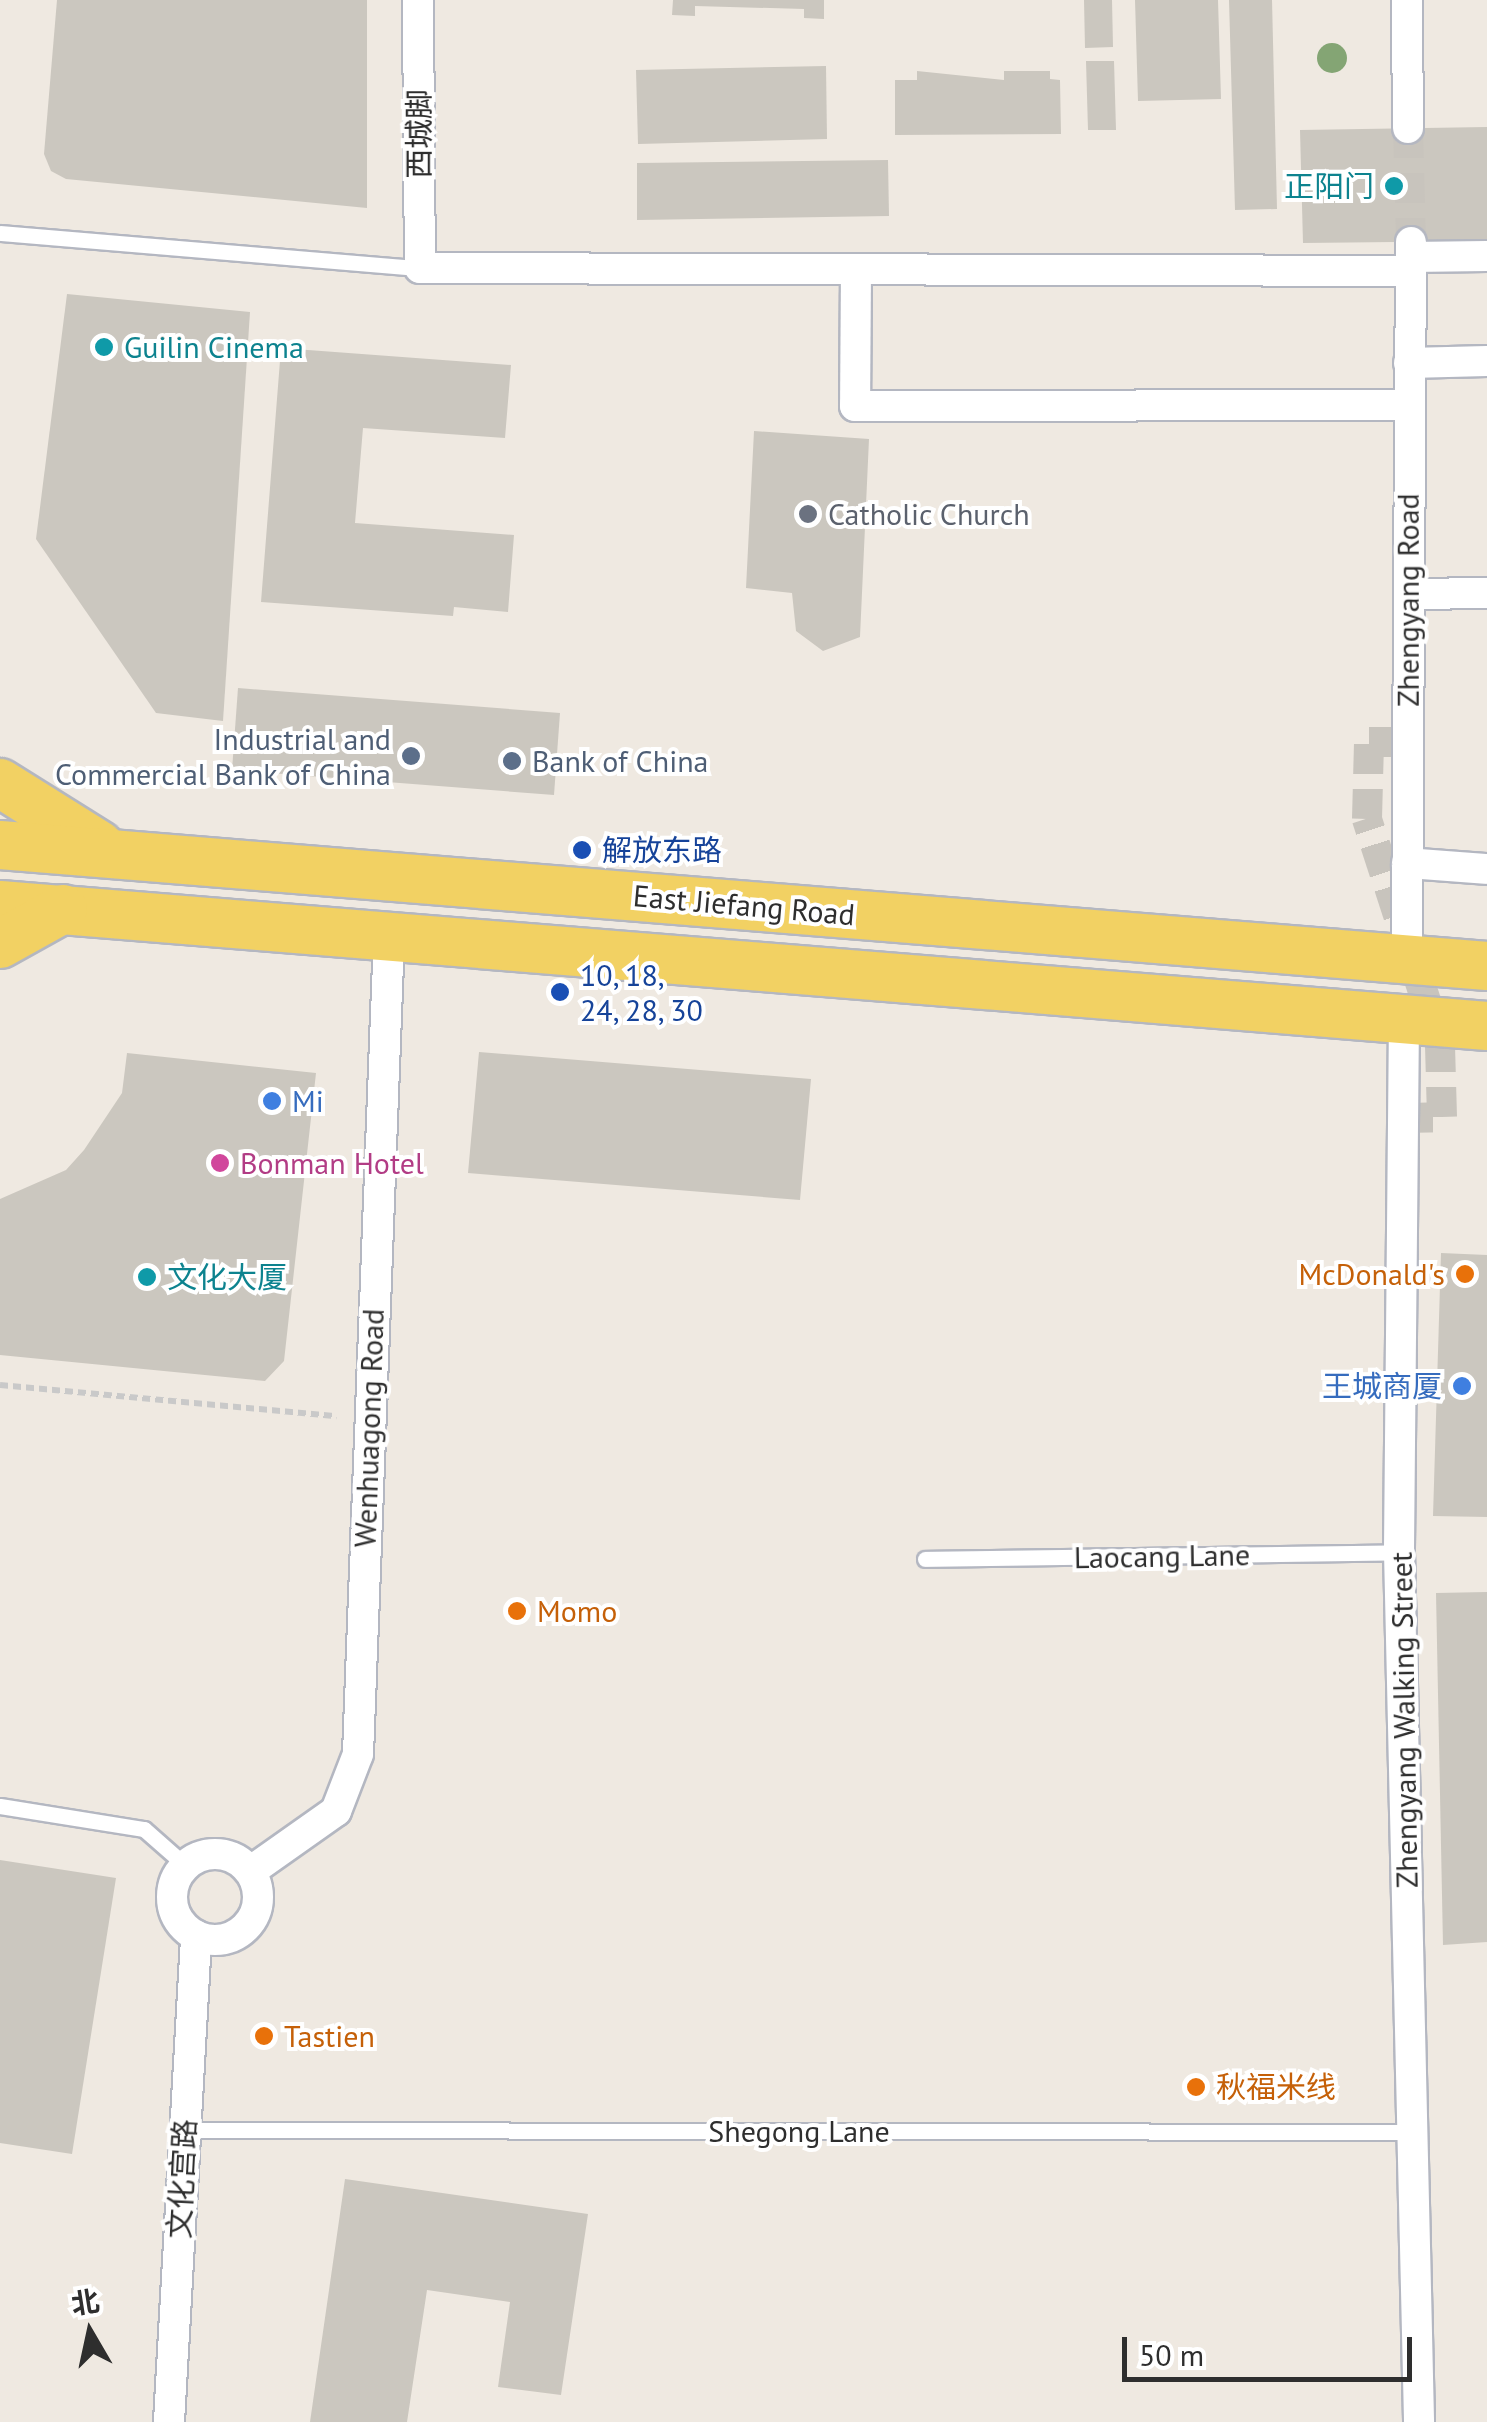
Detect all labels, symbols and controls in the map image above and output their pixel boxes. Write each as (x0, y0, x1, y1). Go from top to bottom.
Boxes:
street label: 西城脚 (401, 89, 437, 179)
place label: 正阳门 (1284, 168, 1374, 204)
marker: 正阳门 (1383, 175, 1405, 197)
place label: Guilin Cinema (124, 329, 304, 365)
marker: Guilin Cinema (93, 336, 115, 358)
street label: Zhengyang Road (1390, 493, 1426, 707)
place label: Catholic Church (828, 496, 1030, 532)
marker: Catholic Church (797, 503, 819, 525)
place label: Industrial and Commercial Bank of China (54, 721, 391, 792)
place label: Bank of China (532, 743, 709, 779)
marker: Industrial and Commercial Bank of China (400, 745, 422, 767)
marker: Bank of China (501, 750, 523, 772)
place label: 解放东路 (602, 832, 722, 868)
marker: 解放东路 (571, 839, 593, 861)
street label: East Jiefang Road (632, 877, 856, 933)
place label: 10, 18, 24, 28, 30 (580, 957, 708, 1028)
marker: 10, 18, 24, 28, 30 (549, 981, 571, 1003)
place label: Mi (292, 1083, 324, 1119)
marker: Mi (261, 1090, 283, 1112)
place label: Bonman Hotel (240, 1145, 424, 1181)
marker: Bonman Hotel (209, 1152, 231, 1174)
place label: McDonald's (1299, 1256, 1445, 1292)
place label: 文化大厦 (167, 1259, 287, 1295)
marker: McDonald's (1454, 1263, 1476, 1285)
marker: 文化大厦 (136, 1266, 158, 1288)
street label: Wenhuagong Road (347, 1308, 391, 1548)
place label: 王城商厦 (1322, 1368, 1442, 1404)
marker: 王城商厦 (1451, 1375, 1473, 1397)
street label: Laocang Lane (1074, 1536, 1250, 1576)
street label: Zhengyang Walking Street (1383, 1551, 1425, 1889)
place label: Momo (537, 1593, 617, 1629)
marker: Momo (506, 1600, 528, 1622)
place label: Tastien (284, 2018, 375, 2054)
marker: Tastien (253, 2025, 275, 2047)
place label: 秋福米线 (1216, 2069, 1336, 2105)
marker: 秋福米线 (1185, 2076, 1207, 2098)
street label: Shegong Lane (708, 2113, 890, 2149)
street label: 文化宫路 (161, 2118, 203, 2240)
text: 北 (68, 2281, 102, 2322)
north arrow (40, 2282, 140, 2382)
scale bar (1127, 2317, 1417, 2379)
text: 50 m (1139, 2335, 1204, 2374)

